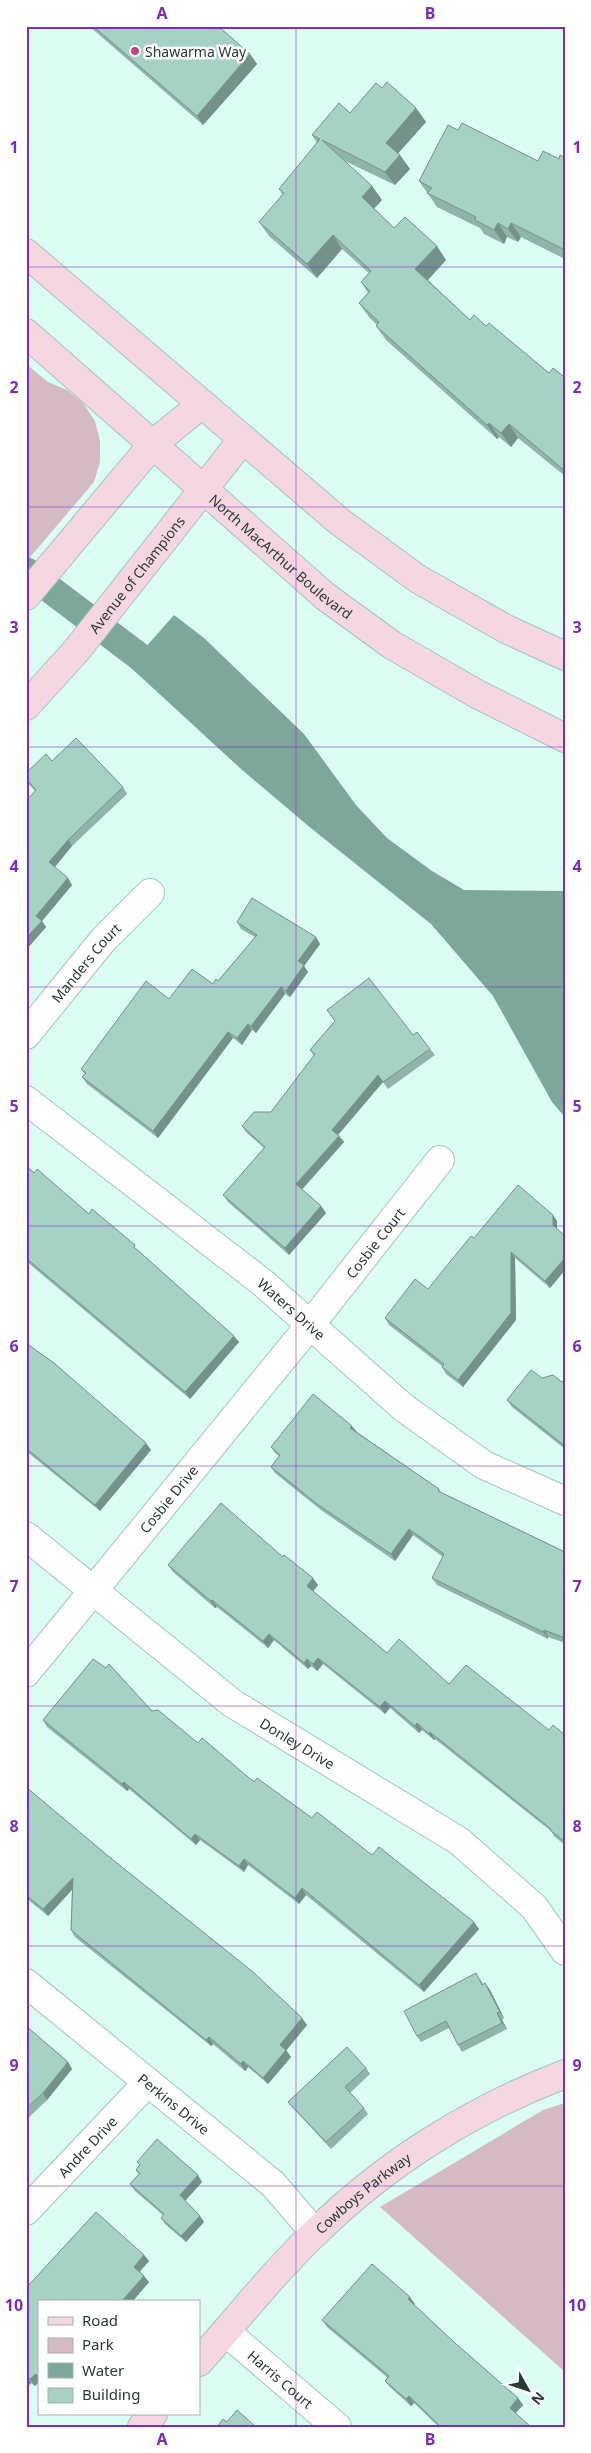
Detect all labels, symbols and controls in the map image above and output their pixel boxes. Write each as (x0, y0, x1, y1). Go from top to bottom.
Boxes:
text: A (156, 2, 168, 24)
text: B (425, 2, 435, 24)
place label: Shawarma Way (145, 42, 247, 61)
marker: Shawarma Way (129, 45, 141, 57)
text: 1 (9, 136, 19, 158)
text: 1 (572, 136, 582, 158)
text: 2 (9, 376, 19, 398)
text: 2 (572, 376, 582, 398)
street label: North MacArthur Boulevard (206, 489, 356, 623)
street label: Avenue of Champions (84, 511, 189, 637)
text: 3 (9, 616, 19, 638)
text: 3 (572, 616, 582, 638)
text: 4 (9, 855, 19, 877)
text: 4 (572, 855, 582, 877)
street label: Manders Court (47, 918, 125, 1006)
text: 5 (9, 1095, 19, 1117)
text: 5 (572, 1095, 582, 1117)
street label: Cosbie Court (341, 1204, 409, 1282)
street label: Waters Drive (254, 1273, 330, 1344)
text: 6 (9, 1335, 19, 1357)
text: 6 (572, 1335, 582, 1357)
street label: Cosbie Drive (135, 1461, 202, 1537)
text: 7 (9, 1575, 19, 1597)
text: 7 (572, 1575, 582, 1597)
street label: Donley Drive (257, 1713, 339, 1773)
text: 8 (9, 1815, 19, 1837)
text: 8 (572, 1815, 582, 1837)
text: 9 (9, 2054, 19, 2076)
text: 9 (572, 2054, 582, 2076)
street label: Perkins Drive (134, 2069, 214, 2138)
street label: Andre Drive (53, 2111, 121, 2181)
street label: Cowboys Parkway (311, 2148, 415, 2237)
text: 10 (5, 2294, 23, 2316)
text: 10 (568, 2294, 586, 2316)
legend (38, 2300, 200, 2416)
text: Road (82, 2310, 118, 2330)
text: Park (82, 2334, 114, 2354)
street label: Harris Court (244, 2345, 318, 2412)
text: Water (82, 2360, 124, 2380)
north arrow (504, 2366, 554, 2416)
text: Building (82, 2384, 140, 2404)
text: N (527, 2388, 549, 2409)
text: A (156, 2428, 168, 2450)
text: B (425, 2428, 435, 2450)

